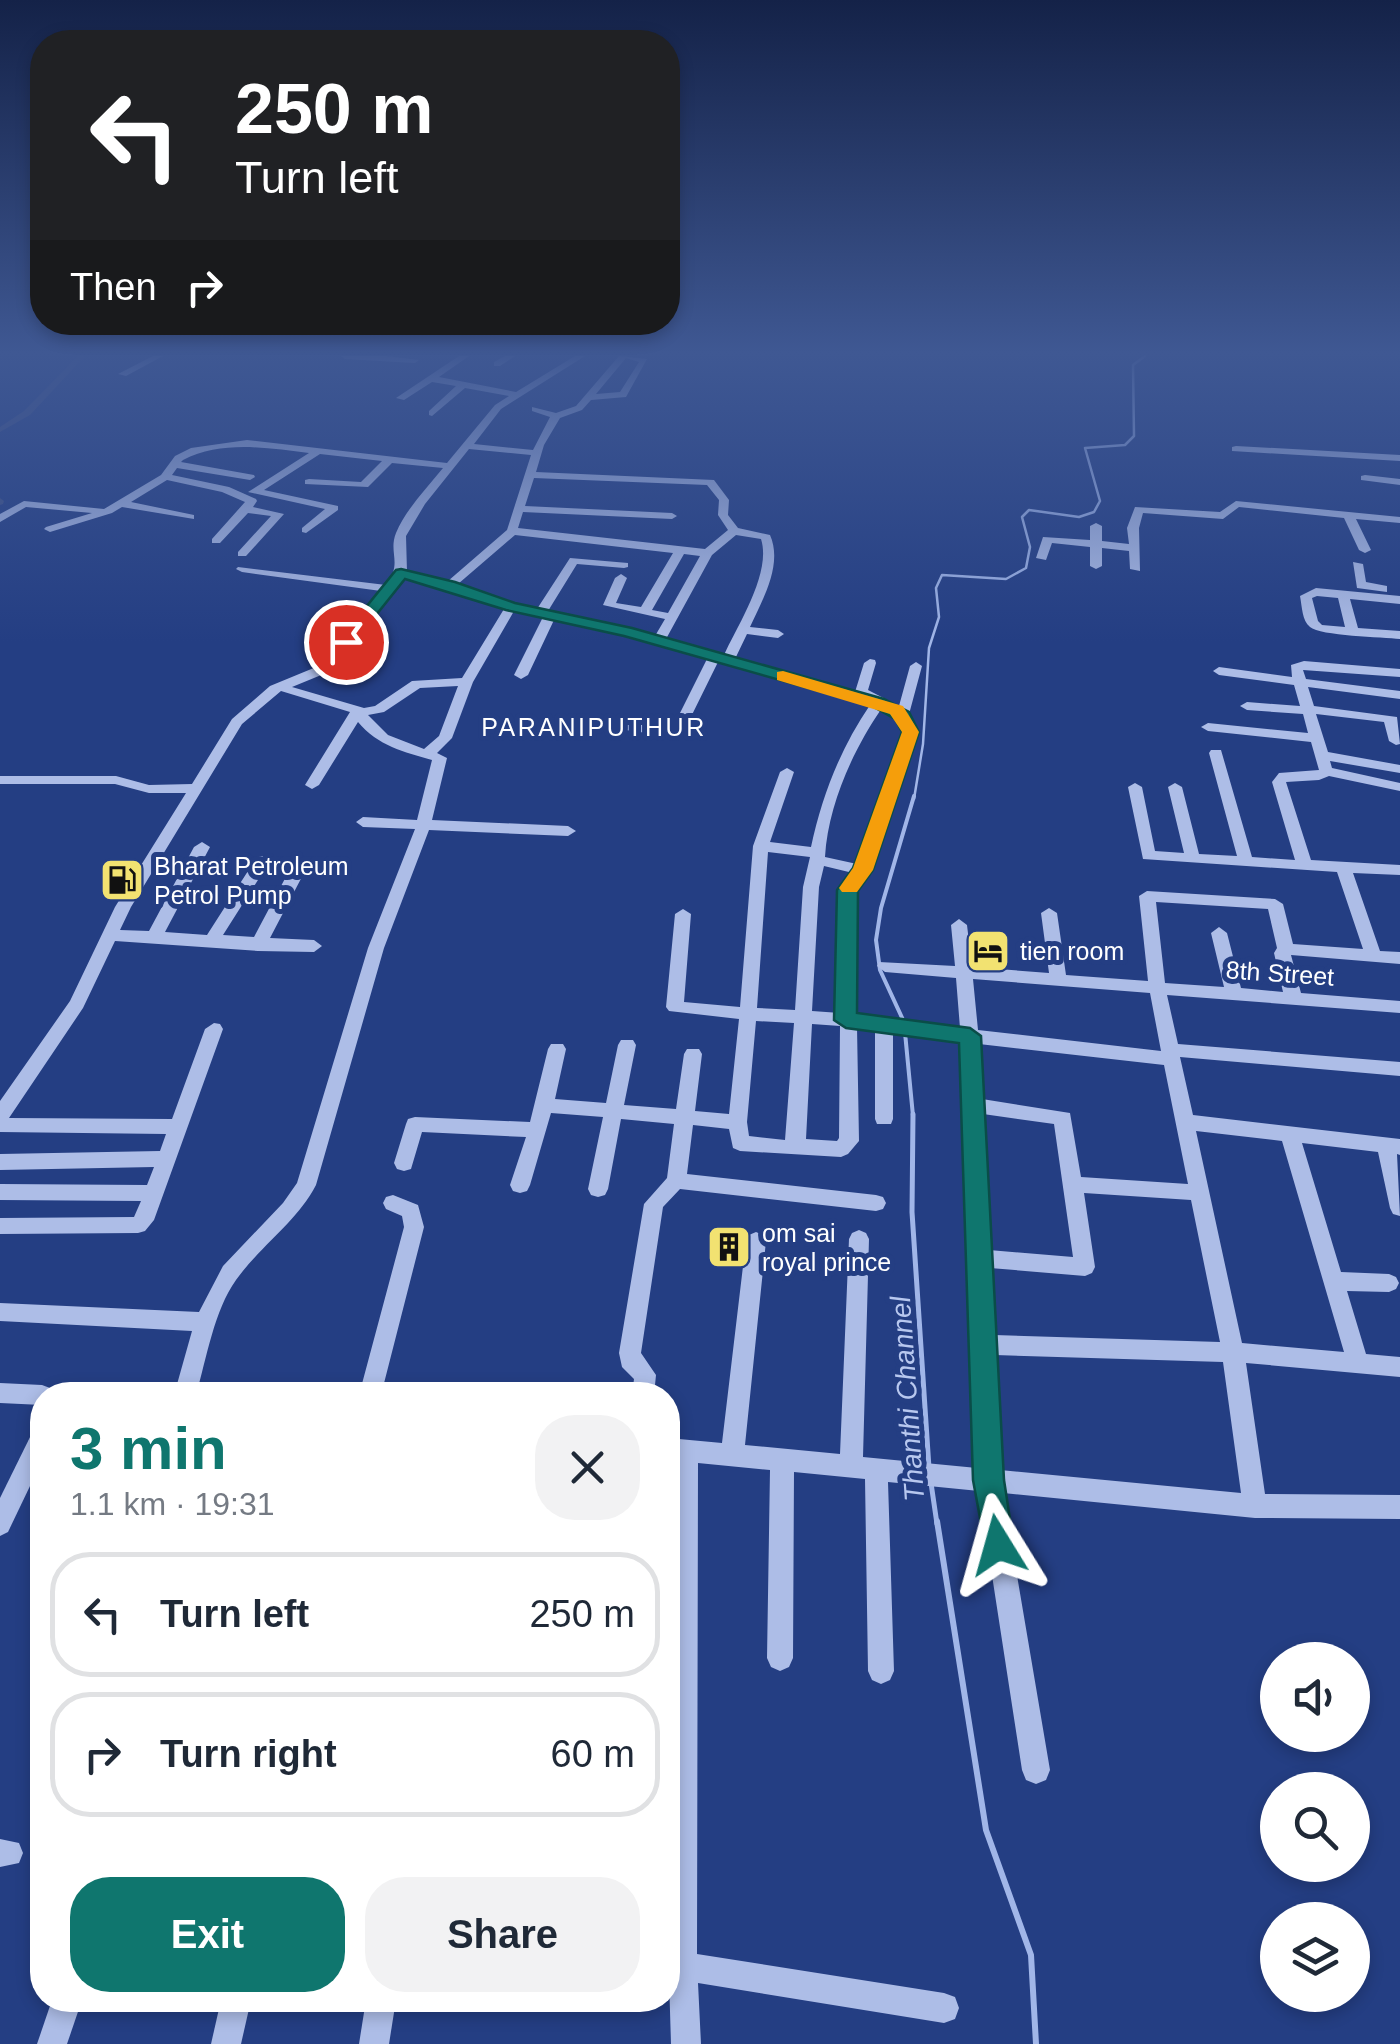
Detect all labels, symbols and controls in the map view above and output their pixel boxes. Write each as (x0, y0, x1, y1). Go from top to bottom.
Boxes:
icon: left (70, 70, 200, 200)
text: 250 m (235, 70, 433, 148)
text: Turn left (235, 152, 398, 203)
icon: right (177, 260, 232, 315)
text: Then (70, 266, 157, 308)
pin (304, 600, 389, 685)
icon: arrive (319, 615, 374, 670)
district label: PARANIPUTHUR (481, 713, 707, 741)
place label: Bharat Petroleum Petrol Pump (154, 852, 349, 909)
fuel station icon: Bharat Petroleum Petrol Pump (99, 857, 145, 903)
hotel icon: tien room (965, 928, 1011, 974)
place label: tien room (1020, 937, 1124, 965)
street label: 8th Street (1225, 955, 1335, 991)
place label: om sai royal prince (762, 1219, 891, 1276)
building icon: om sai royal prince (706, 1224, 752, 1270)
water label: Thanthi Channel (885, 1295, 930, 1503)
text: 3 min (70, 1415, 227, 1482)
button: close (535, 1415, 640, 1520)
text: 1.1 km · 19:31 (70, 1486, 275, 1522)
position arrow (946, 1493, 1050, 1597)
icon: left (75, 1587, 130, 1642)
text: Turn left (160, 1593, 309, 1635)
text: 250 m (529, 1593, 635, 1635)
map controls (1260, 1642, 1370, 2012)
button: sound (1260, 1642, 1370, 1752)
icon: right (75, 1727, 130, 1782)
text: Turn right (160, 1733, 337, 1775)
text: 60 m (551, 1733, 635, 1775)
button: search (1260, 1772, 1370, 1882)
button: Exit (70, 1877, 345, 1992)
button: Share (365, 1877, 640, 1992)
button: layers (1260, 1902, 1370, 2012)

